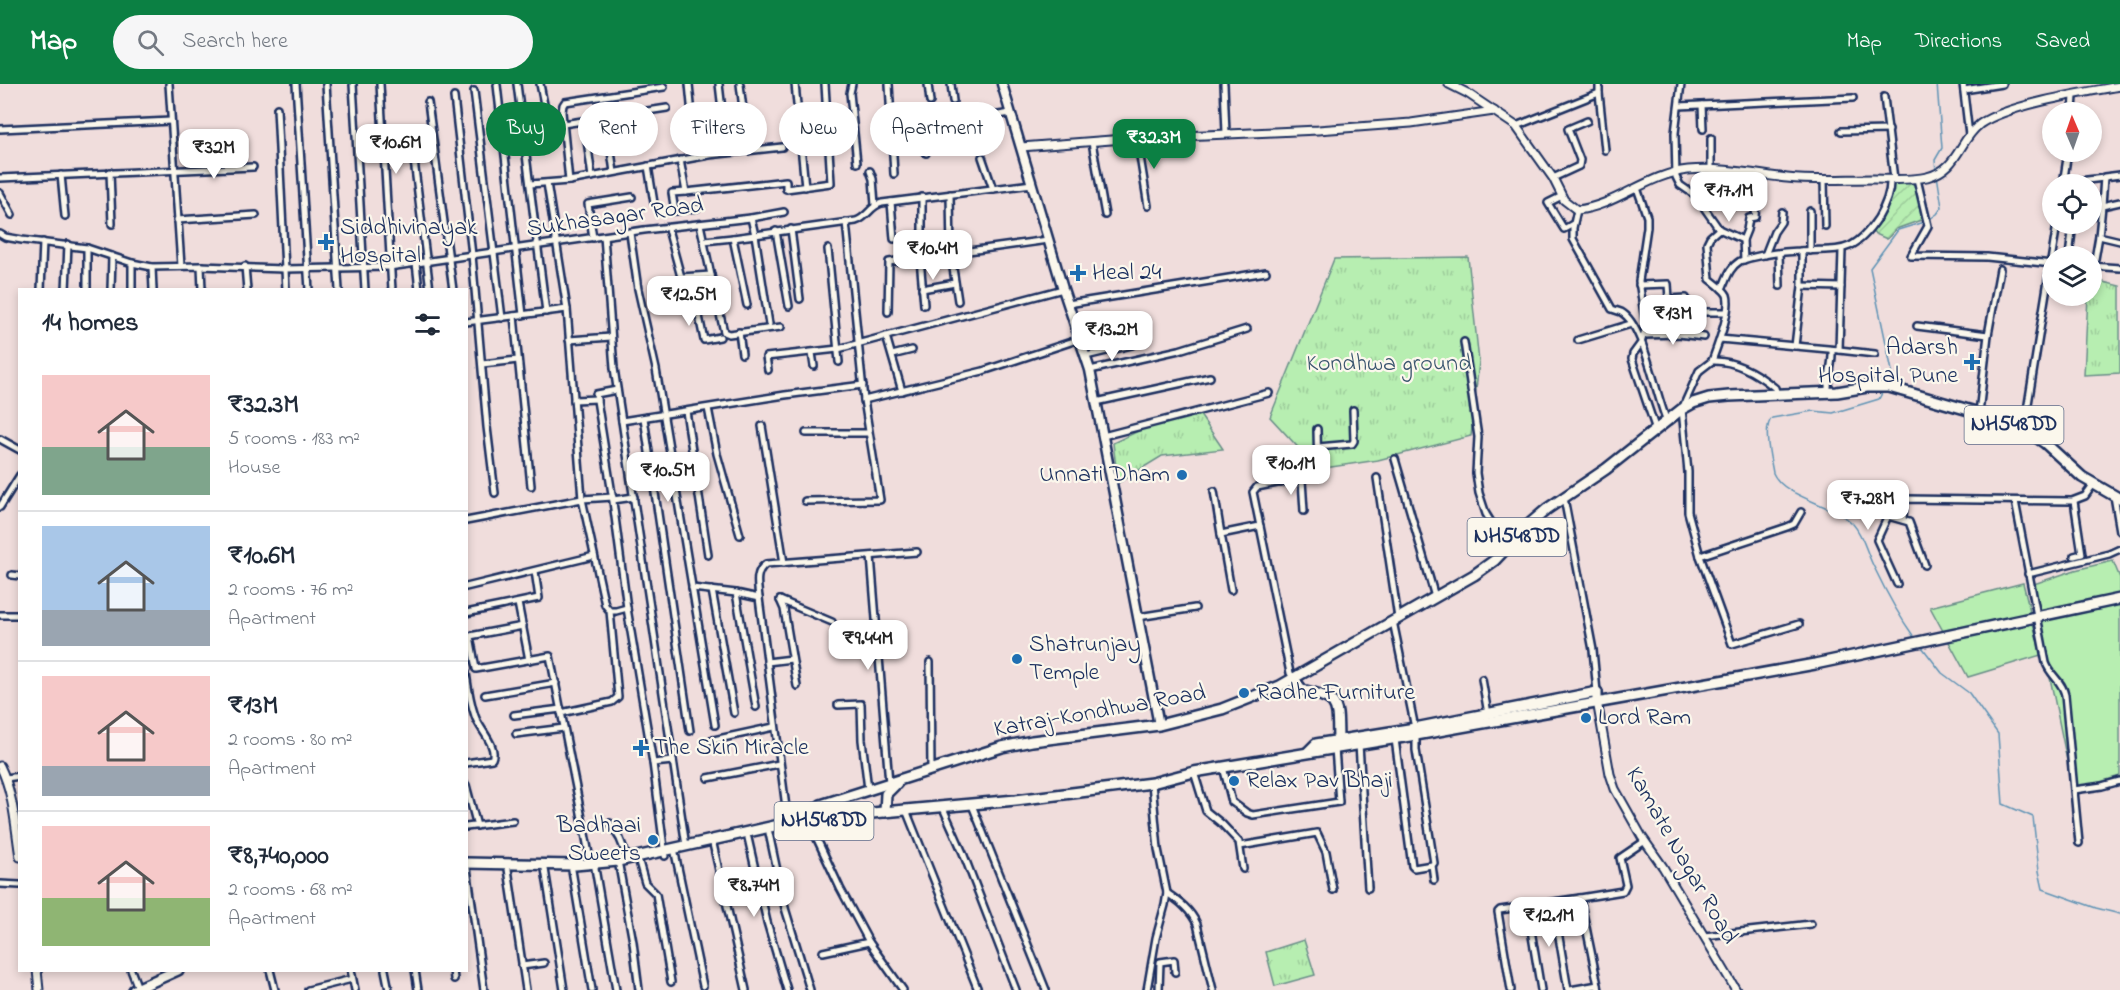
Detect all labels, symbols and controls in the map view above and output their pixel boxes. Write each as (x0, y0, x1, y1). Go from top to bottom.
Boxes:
search box (113, 15, 533, 69)
text: Map (30, 22, 77, 63)
icon: search (134, 26, 167, 59)
text: Search here (182, 26, 288, 58)
text: Map (1846, 27, 1882, 57)
text: Directions (1915, 27, 2002, 57)
text: Saved (2035, 27, 2090, 57)
chip: Buy (486, 102, 566, 156)
chip: Rent (578, 102, 658, 156)
chip: Filters (670, 102, 767, 156)
chip: New (779, 102, 858, 156)
chip: Apartment (870, 102, 1005, 156)
north arrow (2042, 102, 2102, 162)
map controls (2042, 102, 2102, 306)
pin: ₹32.3M (1105, 119, 1203, 170)
pin: ₹10.6M (347, 124, 445, 175)
text: ₹32.3M (1127, 124, 1181, 153)
pin: ₹32M (178, 129, 250, 180)
text: ₹10.6M (370, 129, 422, 158)
text: ₹32M (193, 134, 235, 163)
pin: ₹17.1M (1680, 172, 1778, 223)
button: locate (2042, 174, 2102, 234)
text: ₹17.1M (1704, 177, 1754, 206)
street label: Sukhasagar Road (524, 188, 706, 248)
place label: Siddhivinayak Hospital (340, 211, 478, 274)
pin: ₹10.4M (884, 230, 982, 281)
marker: Siddhivinayak Hospital (317, 233, 335, 251)
text: ₹10.4M (907, 235, 959, 264)
button: layers (2042, 246, 2102, 306)
place label: Heal 24 (1092, 256, 1162, 291)
marker: Heal 24 (1069, 264, 1087, 282)
pin: ₹12.5M (640, 276, 738, 327)
text: ₹12.5M (661, 281, 717, 310)
pin: ₹13M (1637, 295, 1709, 346)
text: ₹13M (1654, 300, 1692, 329)
text: 14 homes (42, 305, 138, 343)
icon: filters (411, 308, 444, 341)
pin: ₹13.2M (1063, 311, 1161, 362)
text: ₹13.2M (1086, 316, 1138, 345)
place label: Adarsh Hospital, Pune (1818, 331, 1958, 394)
park label: Kondhwa ground (1306, 347, 1472, 382)
marker: Adarsh Hospital, Pune (1963, 353, 1981, 371)
text: ₹32.3M (228, 387, 299, 425)
icon: home (90, 399, 162, 471)
road number: NH548DD (1964, 406, 2064, 444)
text: 5 rooms · 183 m² (228, 425, 360, 454)
pin: ₹10.1M (1242, 445, 1340, 496)
text: ₹10.1M (1266, 450, 1316, 479)
pin: ₹10.5M (619, 452, 717, 503)
text: House (228, 454, 281, 483)
text: ₹10.5M (641, 457, 695, 486)
place label: Unnati Dham (1039, 458, 1170, 493)
marker: Unnati Dham (1175, 468, 1189, 482)
pin: ₹7.28M (1819, 480, 1917, 531)
text: ₹7.28M (1841, 485, 1895, 514)
road number: NH548DD (1468, 518, 1567, 556)
text: ₹10.6M (228, 538, 296, 576)
icon: home (90, 550, 162, 622)
text: 2 rooms · 76 m² (228, 576, 353, 605)
text: Apartment (228, 605, 316, 634)
pin: ₹9.44M (819, 620, 917, 671)
text: ₹9.44M (843, 625, 893, 654)
place label: Shatrunjay Temple (1029, 628, 1141, 691)
marker: Shatrunjay Temple (1010, 652, 1024, 666)
street label: Katraj-Kondhwa Road (991, 676, 1209, 748)
place label: Radhe Furniture (1256, 676, 1415, 711)
marker: Radhe Furniture (1237, 686, 1251, 700)
text: ₹13M (228, 688, 278, 726)
icon: home (90, 700, 162, 772)
place label: Lord Ram (1598, 701, 1691, 736)
marker: Lord Ram (1579, 711, 1593, 725)
text: 2 rooms · 80 m² (228, 726, 353, 755)
place label: The Skin Miracle (654, 731, 809, 766)
marker: The Skin Miracle (632, 739, 650, 757)
text: Apartment (228, 755, 316, 784)
street label: Kamate Nagar Road (1616, 761, 1746, 952)
place label: Relax Pav Bhaji (1246, 764, 1393, 799)
marker: Relax Pav Bhaji (1227, 774, 1241, 788)
road number: NH548DD (774, 802, 874, 840)
place label: Badhaai Sweets (556, 809, 641, 872)
marker: Badhaai Sweets (646, 833, 660, 847)
text: ₹8,740,000 (228, 838, 329, 876)
icon: home (90, 850, 162, 922)
pin: ₹8.74M (705, 867, 803, 918)
text: ₹8.74M (728, 872, 780, 901)
text: 2 rooms · 68 m² (228, 876, 353, 905)
pin: ₹12.1M (1500, 897, 1598, 948)
text: ₹12.1M (1524, 902, 1574, 931)
text: Apartment (228, 905, 316, 934)

